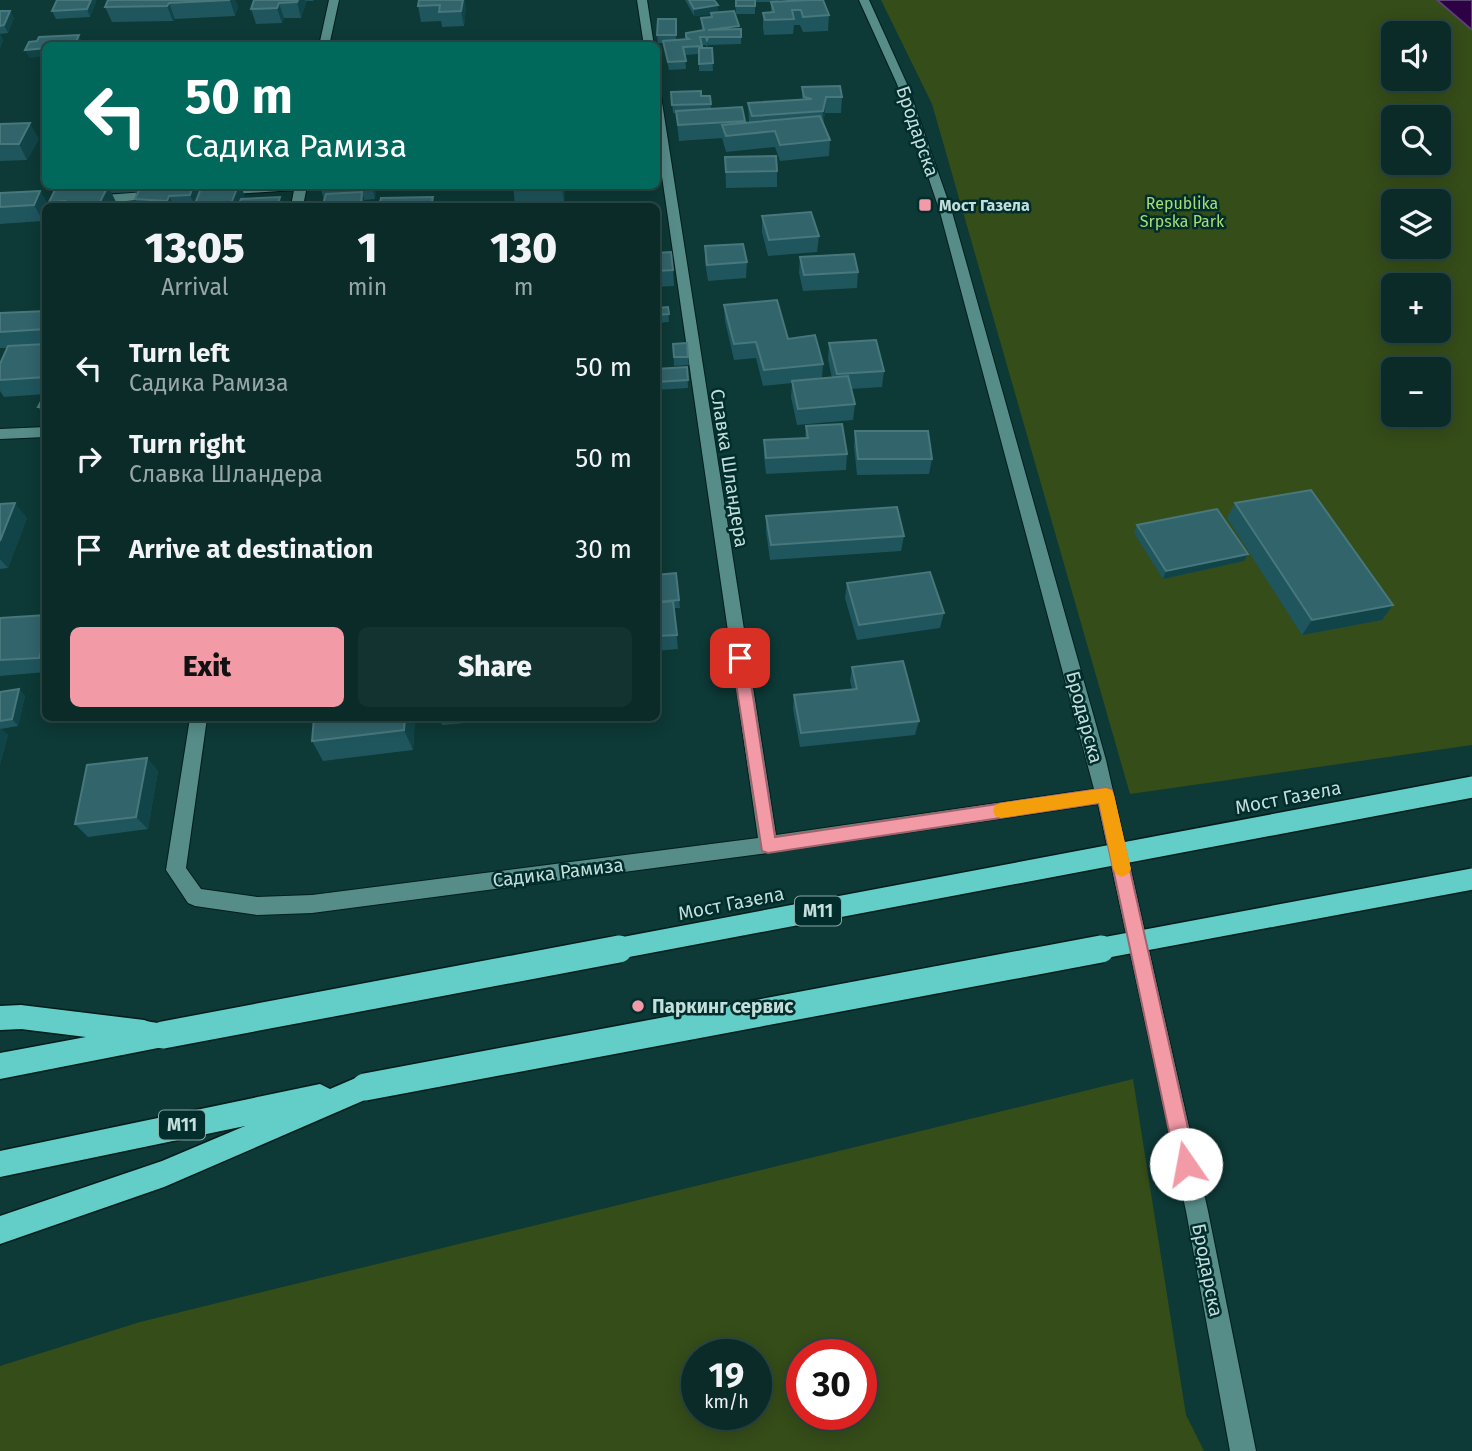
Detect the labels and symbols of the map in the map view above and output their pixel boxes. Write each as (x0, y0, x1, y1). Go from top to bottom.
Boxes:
street label: Бродарска (891, 83, 944, 180)
park label: Republika Srpska Park (1140, 194, 1225, 231)
place label: Мост Газела (939, 196, 1030, 215)
marker: Мост Газела (917, 197, 933, 213)
street label: Славка Шландера (706, 387, 753, 549)
pin (710, 628, 770, 688)
street label: Бродарска (1061, 669, 1108, 766)
street label: Мост Газела (1233, 776, 1343, 819)
street label: Садика Рамиза (491, 853, 625, 892)
street label: Мост Газела (676, 882, 786, 925)
road number: M11 (795, 896, 841, 926)
place label: Паркинг сервис (652, 995, 793, 1018)
marker: Паркинг сервис (630, 998, 646, 1014)
road number: M11 (159, 1110, 205, 1140)
position arrow (1149, 1127, 1223, 1201)
street label: Бродарска (1187, 1222, 1228, 1319)
speed limit sign: 30 (786, 1339, 877, 1430)

